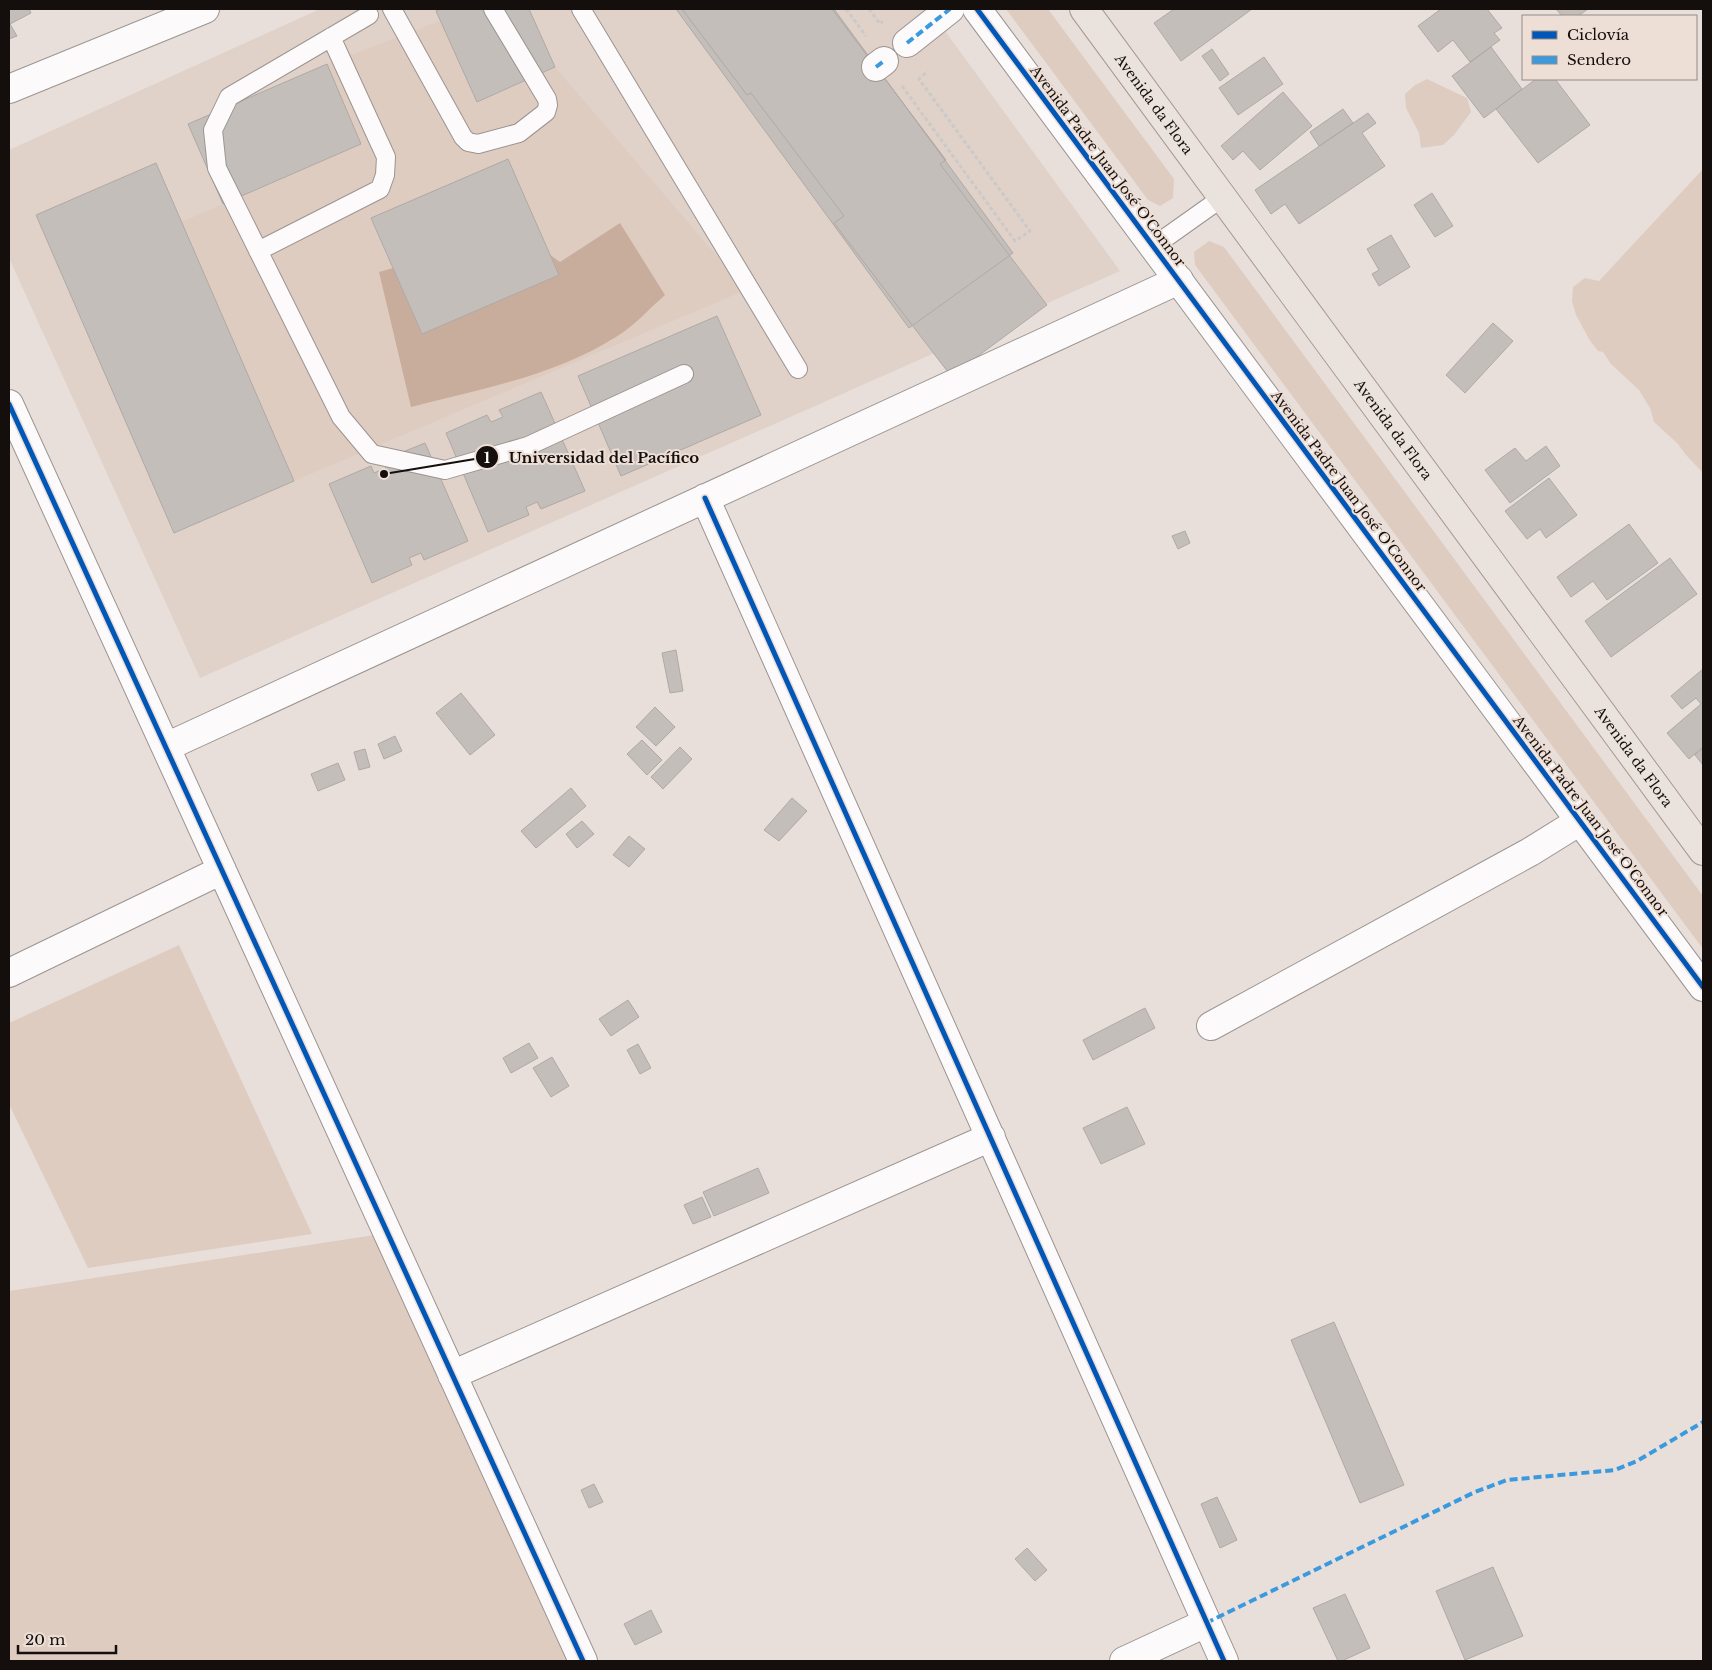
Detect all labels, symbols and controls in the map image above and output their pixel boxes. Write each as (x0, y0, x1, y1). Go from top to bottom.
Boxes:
legend (1522, 15, 1697, 80)
text: Ciclovía (1567, 25, 1630, 44)
street label: Avenida da Flora (1110, 49, 1197, 158)
text: Sendero (1567, 50, 1631, 69)
street label: Avenida Padre Juan José O'Connor (1026, 61, 1190, 270)
street label: Avenida da Flora (1350, 375, 1436, 484)
street label: Avenida Padre Juan José O'Connor (1267, 386, 1431, 595)
callout: Universidad del Pacífico (474, 442, 709, 472)
text: 1 (484, 448, 491, 467)
text: Universidad del Pacífico (509, 448, 699, 467)
street label: Avenida da Flora (1590, 702, 1677, 811)
street label: Avenida Padre Juan José O'Connor (1509, 711, 1673, 920)
scale bar (18, 1622, 115, 1654)
text: 20 m (25, 1630, 65, 1649)

